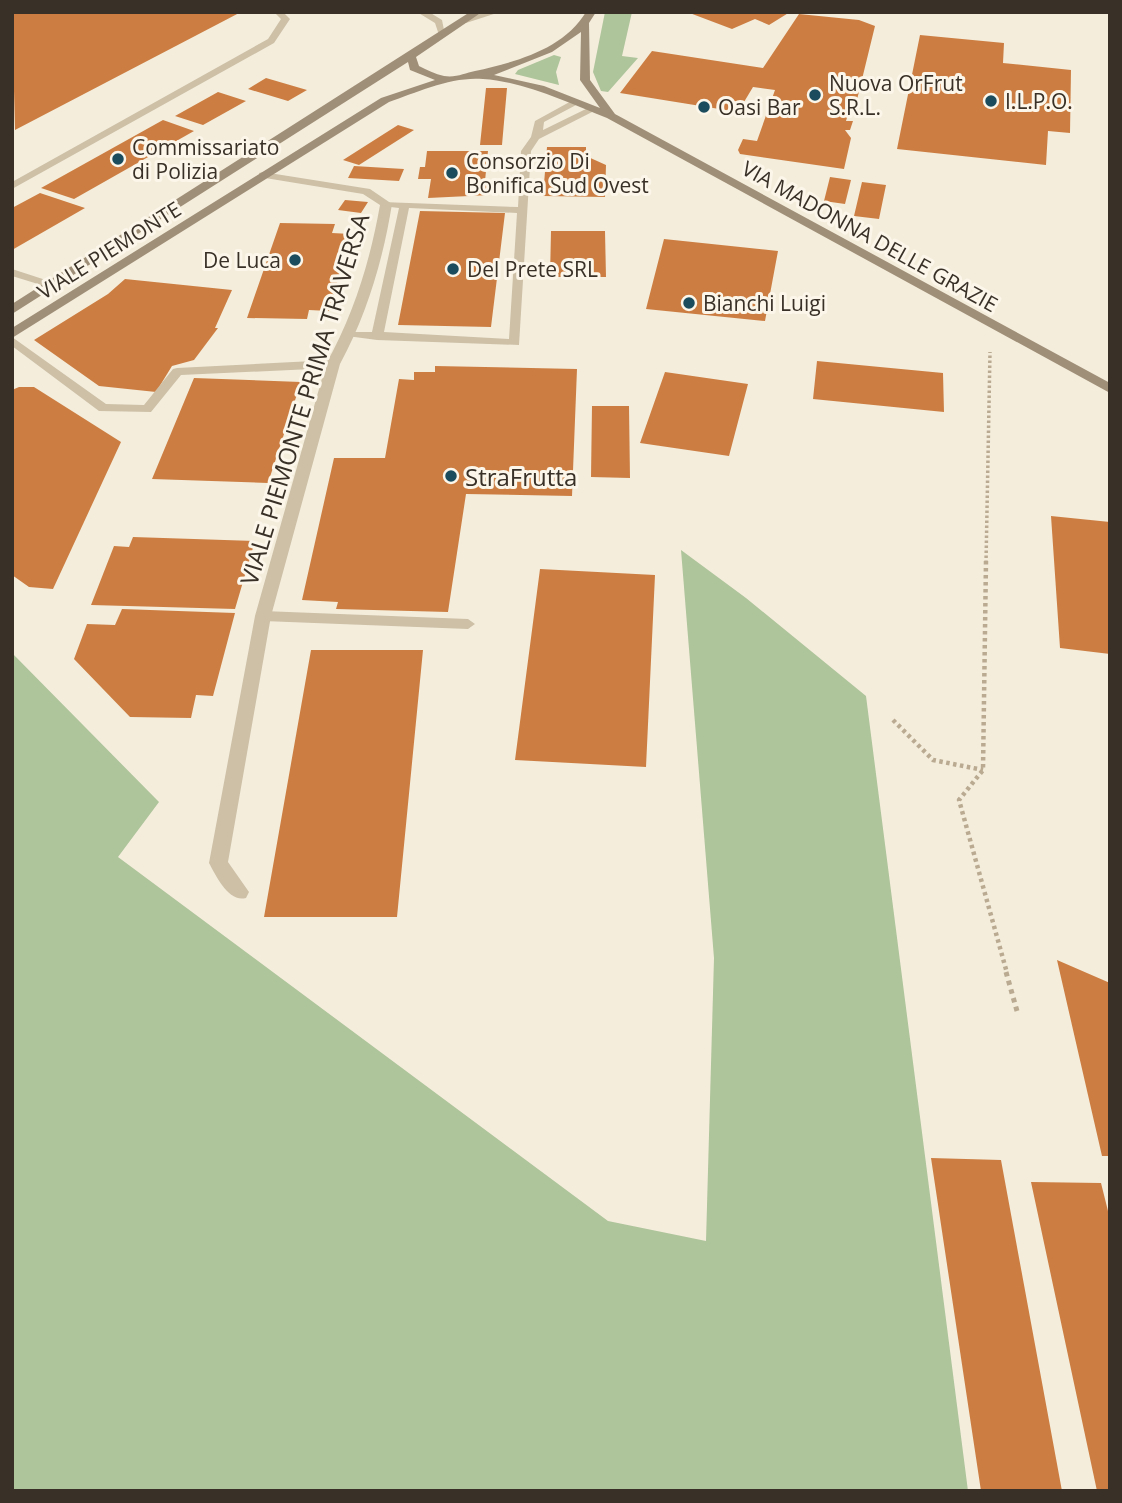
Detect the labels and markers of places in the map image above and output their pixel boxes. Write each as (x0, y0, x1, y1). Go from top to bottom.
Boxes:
place label: Nuova OrFrut S.R.L. (829, 69, 963, 121)
marker: Nuova OrFrut S.R.L. (807, 87, 823, 103)
place label: I.L.P.O. (1005, 87, 1073, 115)
place label: Oasi Bar (718, 93, 801, 121)
marker: I.L.P.O. (983, 93, 999, 109)
marker: Oasi Bar (696, 99, 712, 115)
place label: Commissariato di Polizia (132, 133, 279, 185)
place label: Consorzio Di Bonifica Sud Ovest (466, 147, 649, 199)
marker: Commissariato di Polizia (110, 151, 126, 167)
marker: Consorzio Di Bonifica Sud Ovest (444, 165, 460, 181)
place label: De Luca (203, 246, 281, 274)
marker: De Luca (287, 252, 303, 268)
place label: Del Prete SRL (467, 255, 598, 283)
marker: Del Prete SRL (445, 261, 461, 277)
place label: Bianchi Luigi (703, 289, 826, 317)
marker: Bianchi Luigi (681, 295, 697, 311)
place label: StraFrutta (465, 460, 577, 493)
marker: StraFrutta (443, 468, 459, 484)

